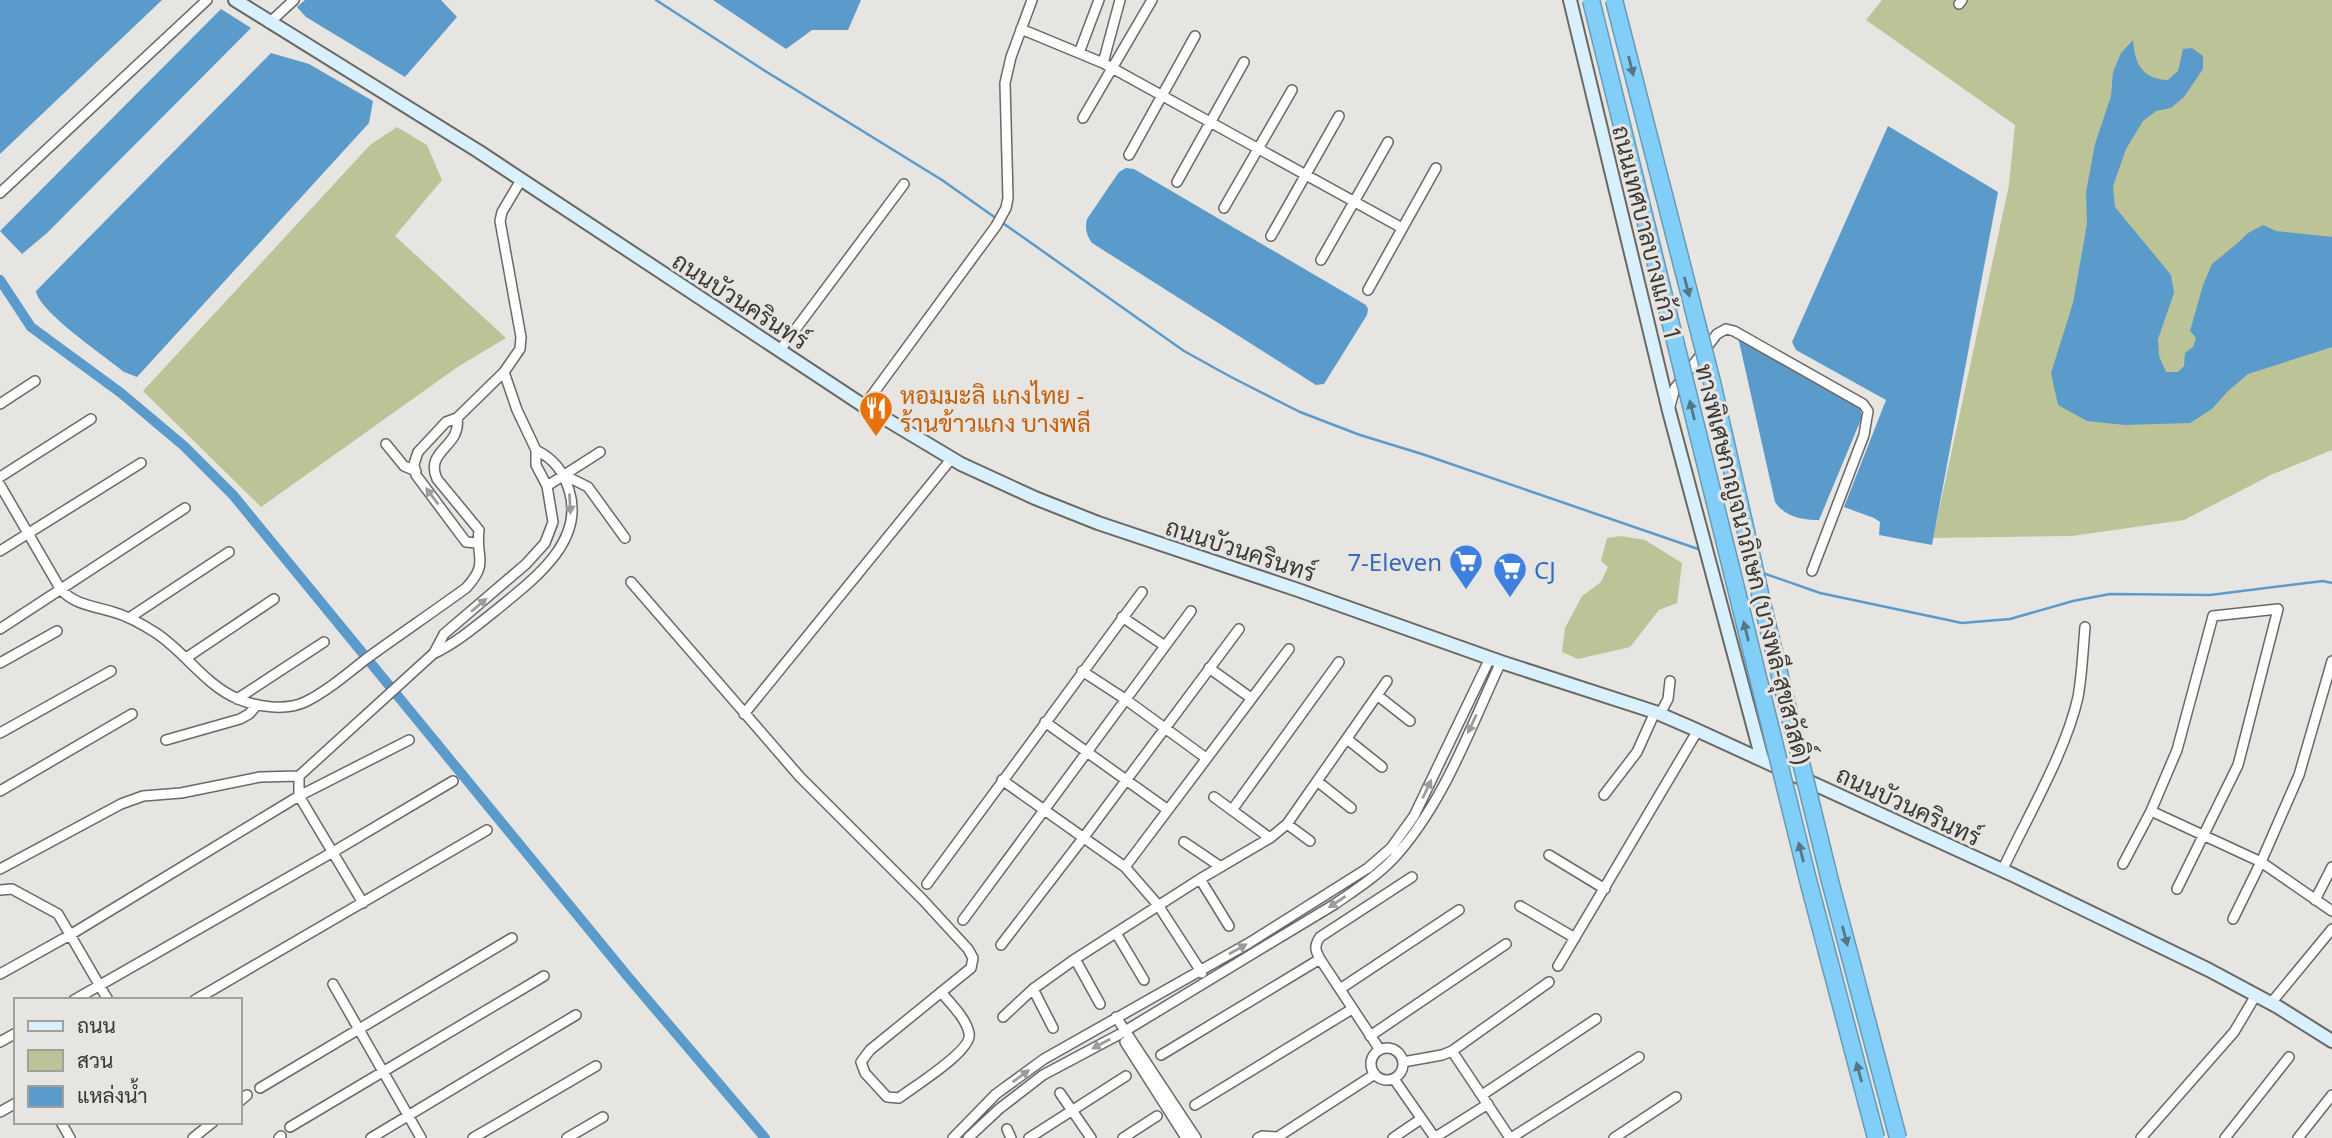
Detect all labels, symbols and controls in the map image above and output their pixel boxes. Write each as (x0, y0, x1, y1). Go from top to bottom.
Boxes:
one-way arrow (1626, 55, 1637, 77)
street label: ถนนเทศบาลบางแก้ว 1 (1605, 122, 1691, 344)
street label: ถนนบัวนครินทร์ (666, 244, 816, 356)
one-way arrow (1682, 276, 1693, 298)
street label: ทางพิเศษกาญจนาภิเษก (บางพลี-สุขสวัสดิ์) (1687, 359, 1824, 768)
place label: หอมมะลิ เเกงไทย - ร้านข้าวแกง บางพลี (900, 378, 1091, 439)
restaurant icon: หอมมะลิ เเกงไทย - ร้านข้าวแกง บางพลี (857, 389, 895, 438)
one-way arrow (1686, 399, 1697, 421)
one-way arrow (424, 488, 439, 506)
one-way arrow (564, 493, 575, 515)
street label: ถนนบัวนครินทร์ (1162, 509, 1320, 589)
supermarket icon: 7-Eleven (1447, 542, 1485, 591)
place label: 7-Eleven (1347, 545, 1442, 578)
supermarket icon: CJ (1491, 550, 1529, 599)
place label: CJ (1534, 553, 1556, 586)
one-way arrow (470, 598, 487, 613)
one-way arrow (1740, 620, 1751, 642)
one-way arrow (1466, 714, 1478, 734)
street label: ถนนบัวนครินทร์ (1831, 757, 1987, 853)
one-way arrow (1422, 779, 1433, 800)
one-way arrow (1795, 841, 1806, 863)
one-way arrow (1328, 895, 1347, 908)
one-way arrow (1840, 925, 1851, 947)
one-way arrow (1229, 943, 1248, 955)
legend (14, 998, 242, 1124)
text: ถนน (77, 1011, 116, 1039)
one-way arrow (1090, 1038, 1110, 1050)
text: สวน (77, 1046, 113, 1074)
one-way arrow (1853, 1061, 1864, 1083)
one-way arrow (1012, 1069, 1030, 1083)
text: แหล่งน้ำ (77, 1078, 148, 1109)

